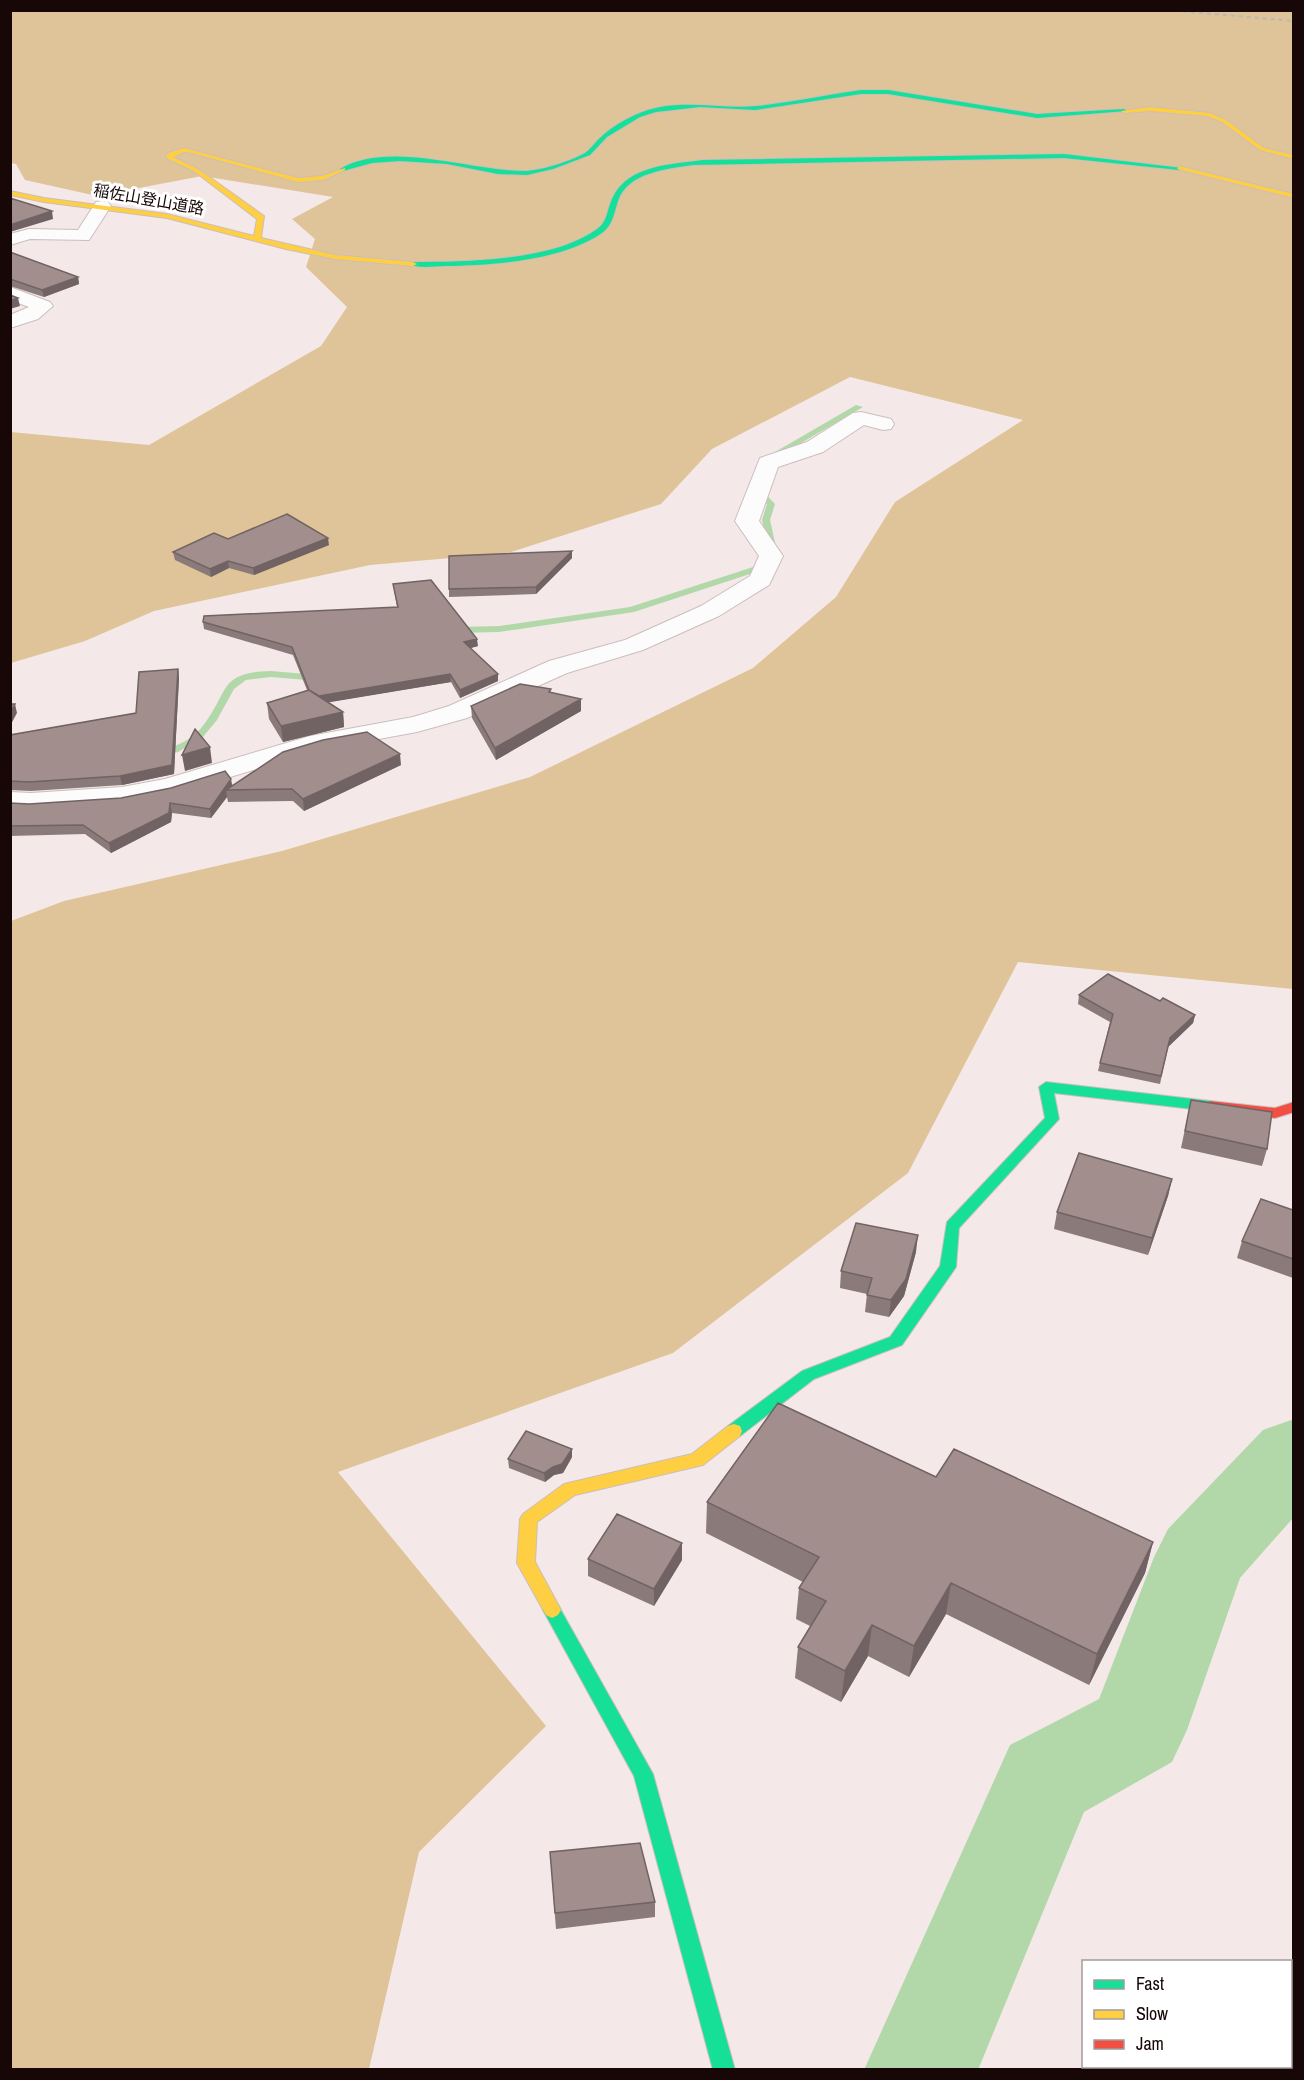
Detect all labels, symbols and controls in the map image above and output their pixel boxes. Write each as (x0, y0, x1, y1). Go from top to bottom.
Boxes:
street label: 稲佐山登山道路 (92, 178, 206, 220)
legend (1082, 1960, 1292, 2068)
text: Fast (1136, 1971, 1164, 1996)
text: Slow (1136, 2001, 1168, 2026)
text: Jam (1136, 2031, 1164, 2056)

